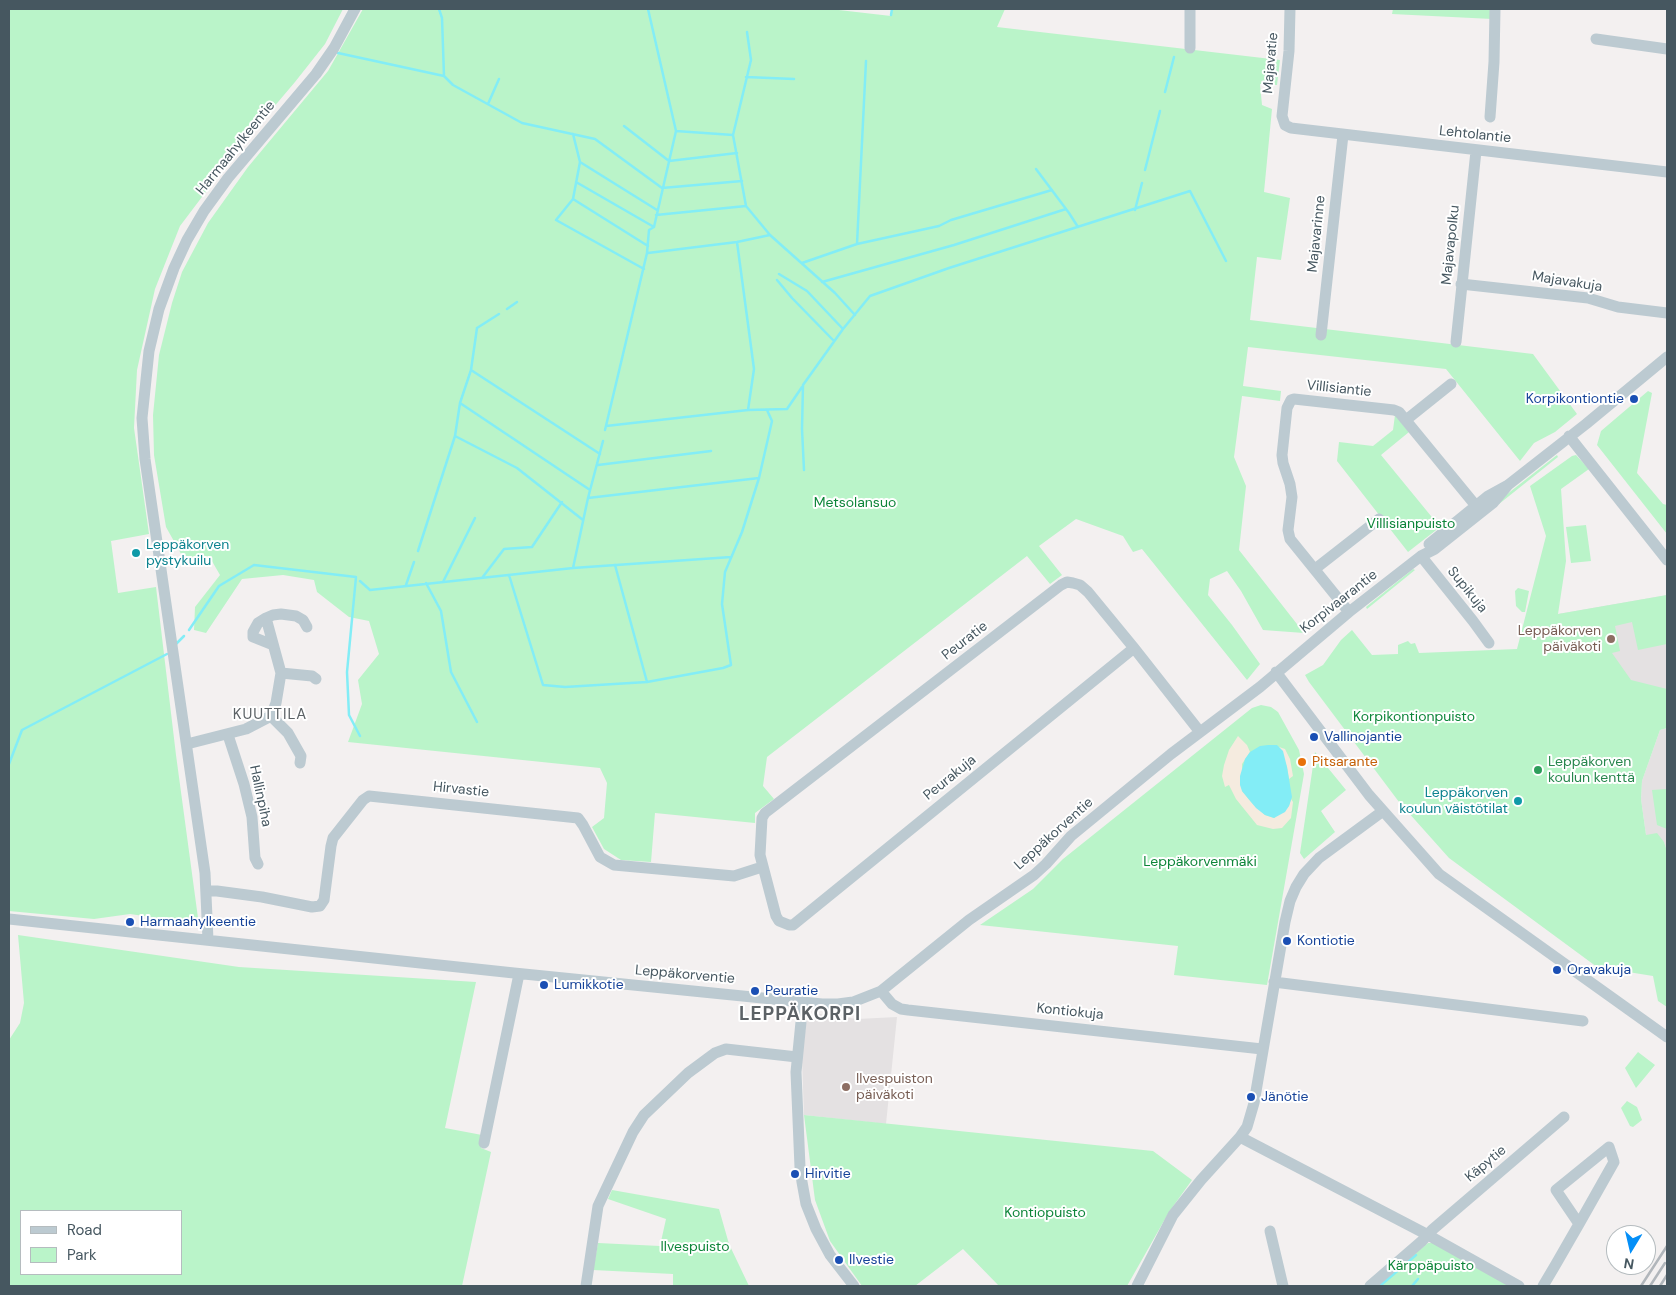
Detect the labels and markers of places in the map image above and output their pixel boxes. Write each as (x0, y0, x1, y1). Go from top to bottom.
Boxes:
place label: Korpikontiontie (1526, 391, 1624, 407)
marker: Korpikontiontie (1628, 393, 1640, 405)
place label: Leppäkorven pystykuilu (146, 537, 229, 570)
marker: Leppäkorven pystykuilu (130, 547, 142, 559)
place label: Leppäkorven päiväkoti (1518, 623, 1601, 656)
marker: Leppäkorven päiväkoti (1605, 633, 1617, 645)
place label: Vallinojantie (1324, 729, 1402, 745)
marker: Vallinojantie (1308, 731, 1320, 743)
place label: Pitsarante (1312, 754, 1378, 770)
place label: Leppäkorven koulun kenttä (1548, 754, 1635, 786)
marker: Pitsarante (1296, 756, 1308, 768)
marker: Leppäkorven koulun kenttä (1532, 764, 1544, 776)
place label: Leppäkorven koulun väistötilat (1399, 785, 1508, 818)
marker: Leppäkorven koulun väistötilat (1512, 795, 1524, 807)
place label: Harmaahylkeentie (140, 914, 256, 930)
marker: Harmaahylkeentie (124, 916, 136, 928)
place label: Kontiotie (1297, 933, 1355, 949)
marker: Kontiotie (1281, 935, 1293, 947)
place label: Oravakuja (1567, 962, 1631, 978)
marker: Oravakuja (1551, 964, 1563, 976)
place label: Lumikkotie (554, 977, 624, 993)
marker: Lumikkotie (538, 979, 550, 991)
place label: Peuratie (765, 983, 818, 999)
marker: Peuratie (749, 985, 761, 997)
place label: Ilvespuiston päiväkoti (856, 1071, 933, 1104)
marker: Ilvespuiston päiväkoti (840, 1081, 852, 1093)
place label: Jänötie (1261, 1089, 1308, 1105)
marker: Jänötie (1245, 1091, 1257, 1103)
place label: Hirvitie (805, 1166, 851, 1182)
marker: Hirvitie (789, 1168, 801, 1180)
place label: Ilvestie (849, 1252, 894, 1268)
marker: Ilvestie (833, 1254, 845, 1266)

